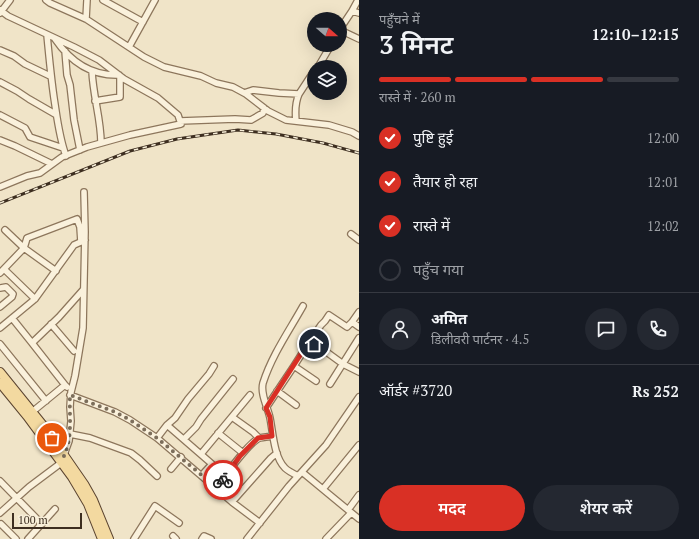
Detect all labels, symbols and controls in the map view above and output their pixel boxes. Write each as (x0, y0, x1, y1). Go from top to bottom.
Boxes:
text: पहुँचने में (379, 10, 420, 28)
north arrow (307, 12, 347, 52)
map controls (307, 12, 347, 100)
text: 12:10–12:15 (592, 24, 679, 44)
text: 3 मिनट (379, 27, 454, 61)
button: layers (307, 60, 347, 100)
text: रास्ते में · 260 m (379, 88, 456, 106)
icon: check (379, 127, 401, 149)
text: पुष्टि हुई (413, 127, 453, 147)
text: 12:00 (647, 129, 679, 147)
icon: check (379, 171, 401, 193)
text: तैयार हो रहा (413, 171, 477, 191)
text: 12:01 (647, 173, 679, 191)
icon: check (379, 215, 401, 237)
text: रास्ते में (413, 215, 450, 235)
text: 12:02 (647, 217, 679, 235)
text: पहुँच गया (413, 259, 464, 279)
button: person (379, 308, 421, 350)
text: अमित (431, 308, 467, 328)
button: chat (585, 308, 627, 350)
button: phone (637, 308, 679, 350)
pin (297, 327, 331, 361)
text: डिलीवरी पार्टनर · 4.5 (431, 330, 529, 348)
icon: home (303, 333, 325, 355)
text: ऑर्डर #3720 (379, 380, 452, 400)
text: Rs 252 (632, 381, 679, 401)
pin (35, 421, 69, 455)
icon: bag (41, 427, 63, 449)
courier (203, 460, 243, 500)
icon: bike (212, 469, 234, 491)
button: मदद (379, 485, 525, 531)
button: शेयर करें (533, 485, 679, 531)
scale bar (12, 511, 82, 530)
text: 100 m (18, 513, 48, 527)

